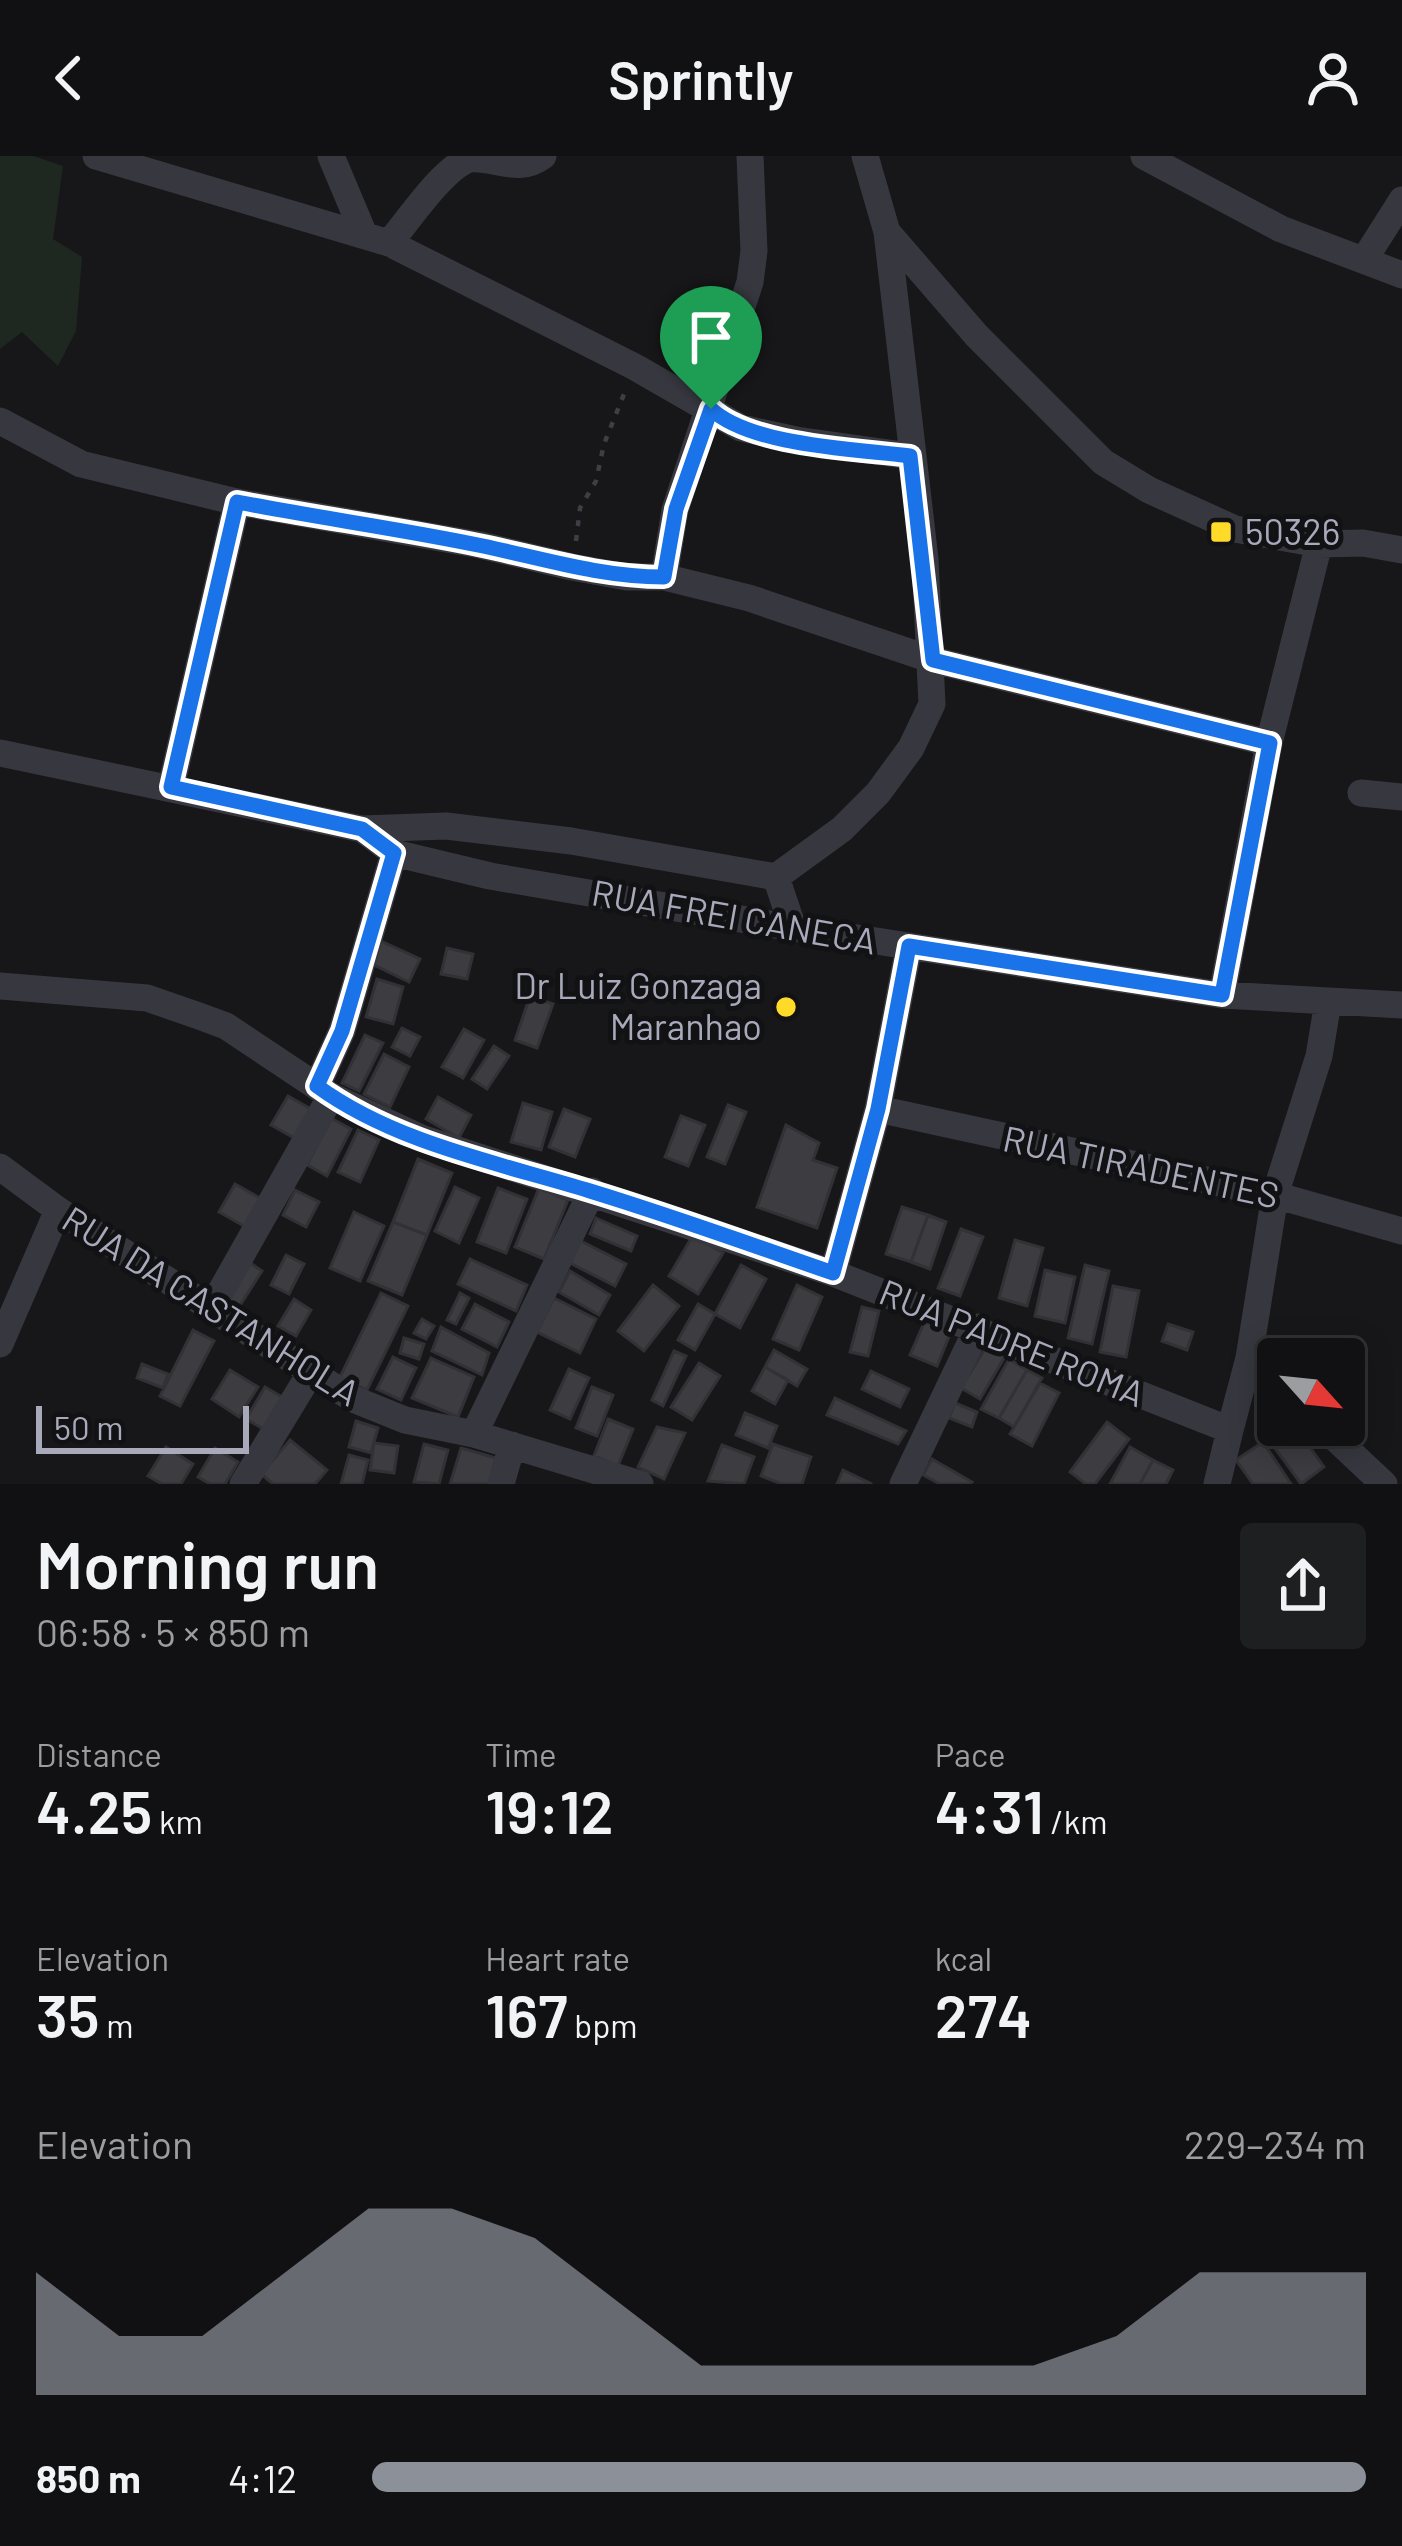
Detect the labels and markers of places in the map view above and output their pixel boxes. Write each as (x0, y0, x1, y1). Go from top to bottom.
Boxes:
pin (660, 286, 762, 409)
place label: 50326 (1245, 509, 1340, 552)
marker: 50326 (1208, 519, 1234, 545)
place label: Dr Luiz Gonzaga Maranhao (514, 963, 762, 1047)
marker: Dr Luiz Gonzaga Maranhao (773, 994, 799, 1020)

